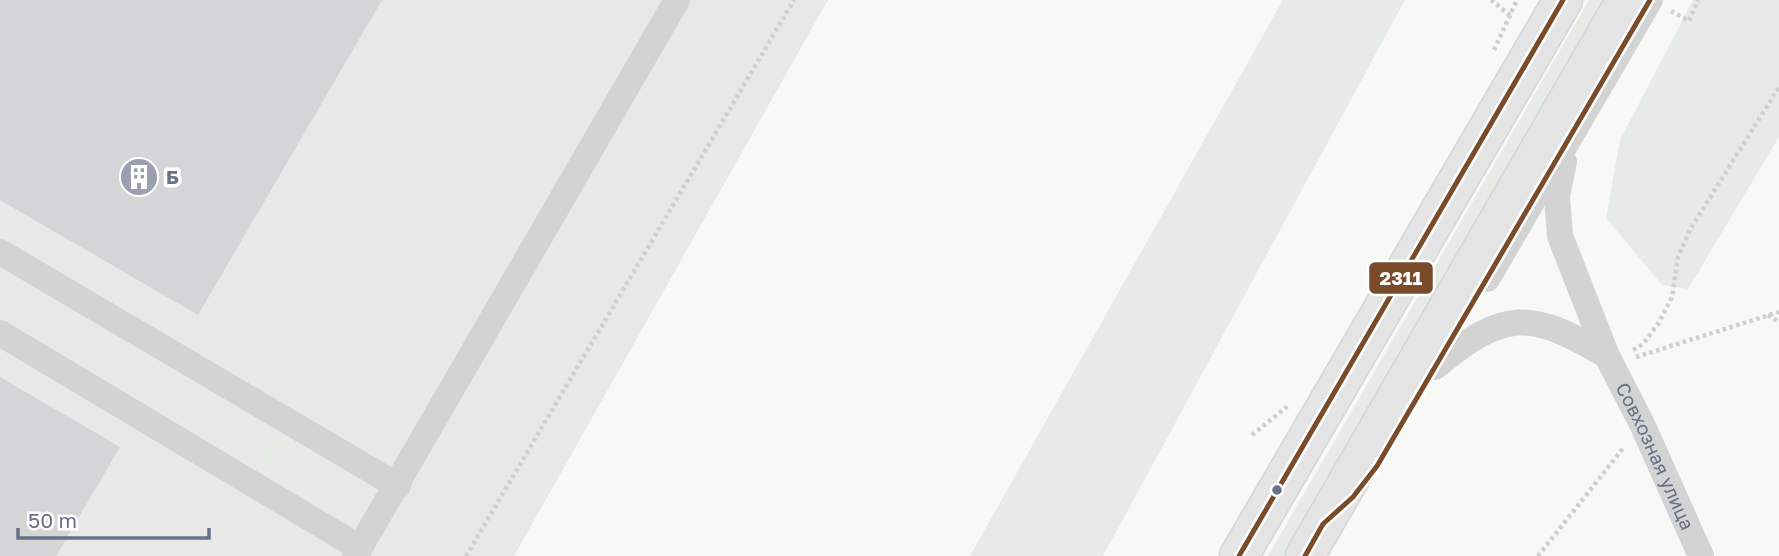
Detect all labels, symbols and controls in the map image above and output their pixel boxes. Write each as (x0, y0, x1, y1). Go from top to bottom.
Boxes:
building icon: Б (118, 156, 160, 198)
place label: Б (166, 165, 179, 188)
line badge: 2311 (1368, 261, 1434, 295)
text: 2311 (1380, 266, 1423, 289)
street label: Совхозная улица (1612, 378, 1700, 533)
unlabelled marker (1270, 483, 1284, 497)
scale bar (18, 496, 208, 540)
text: 50 m (28, 507, 77, 533)

